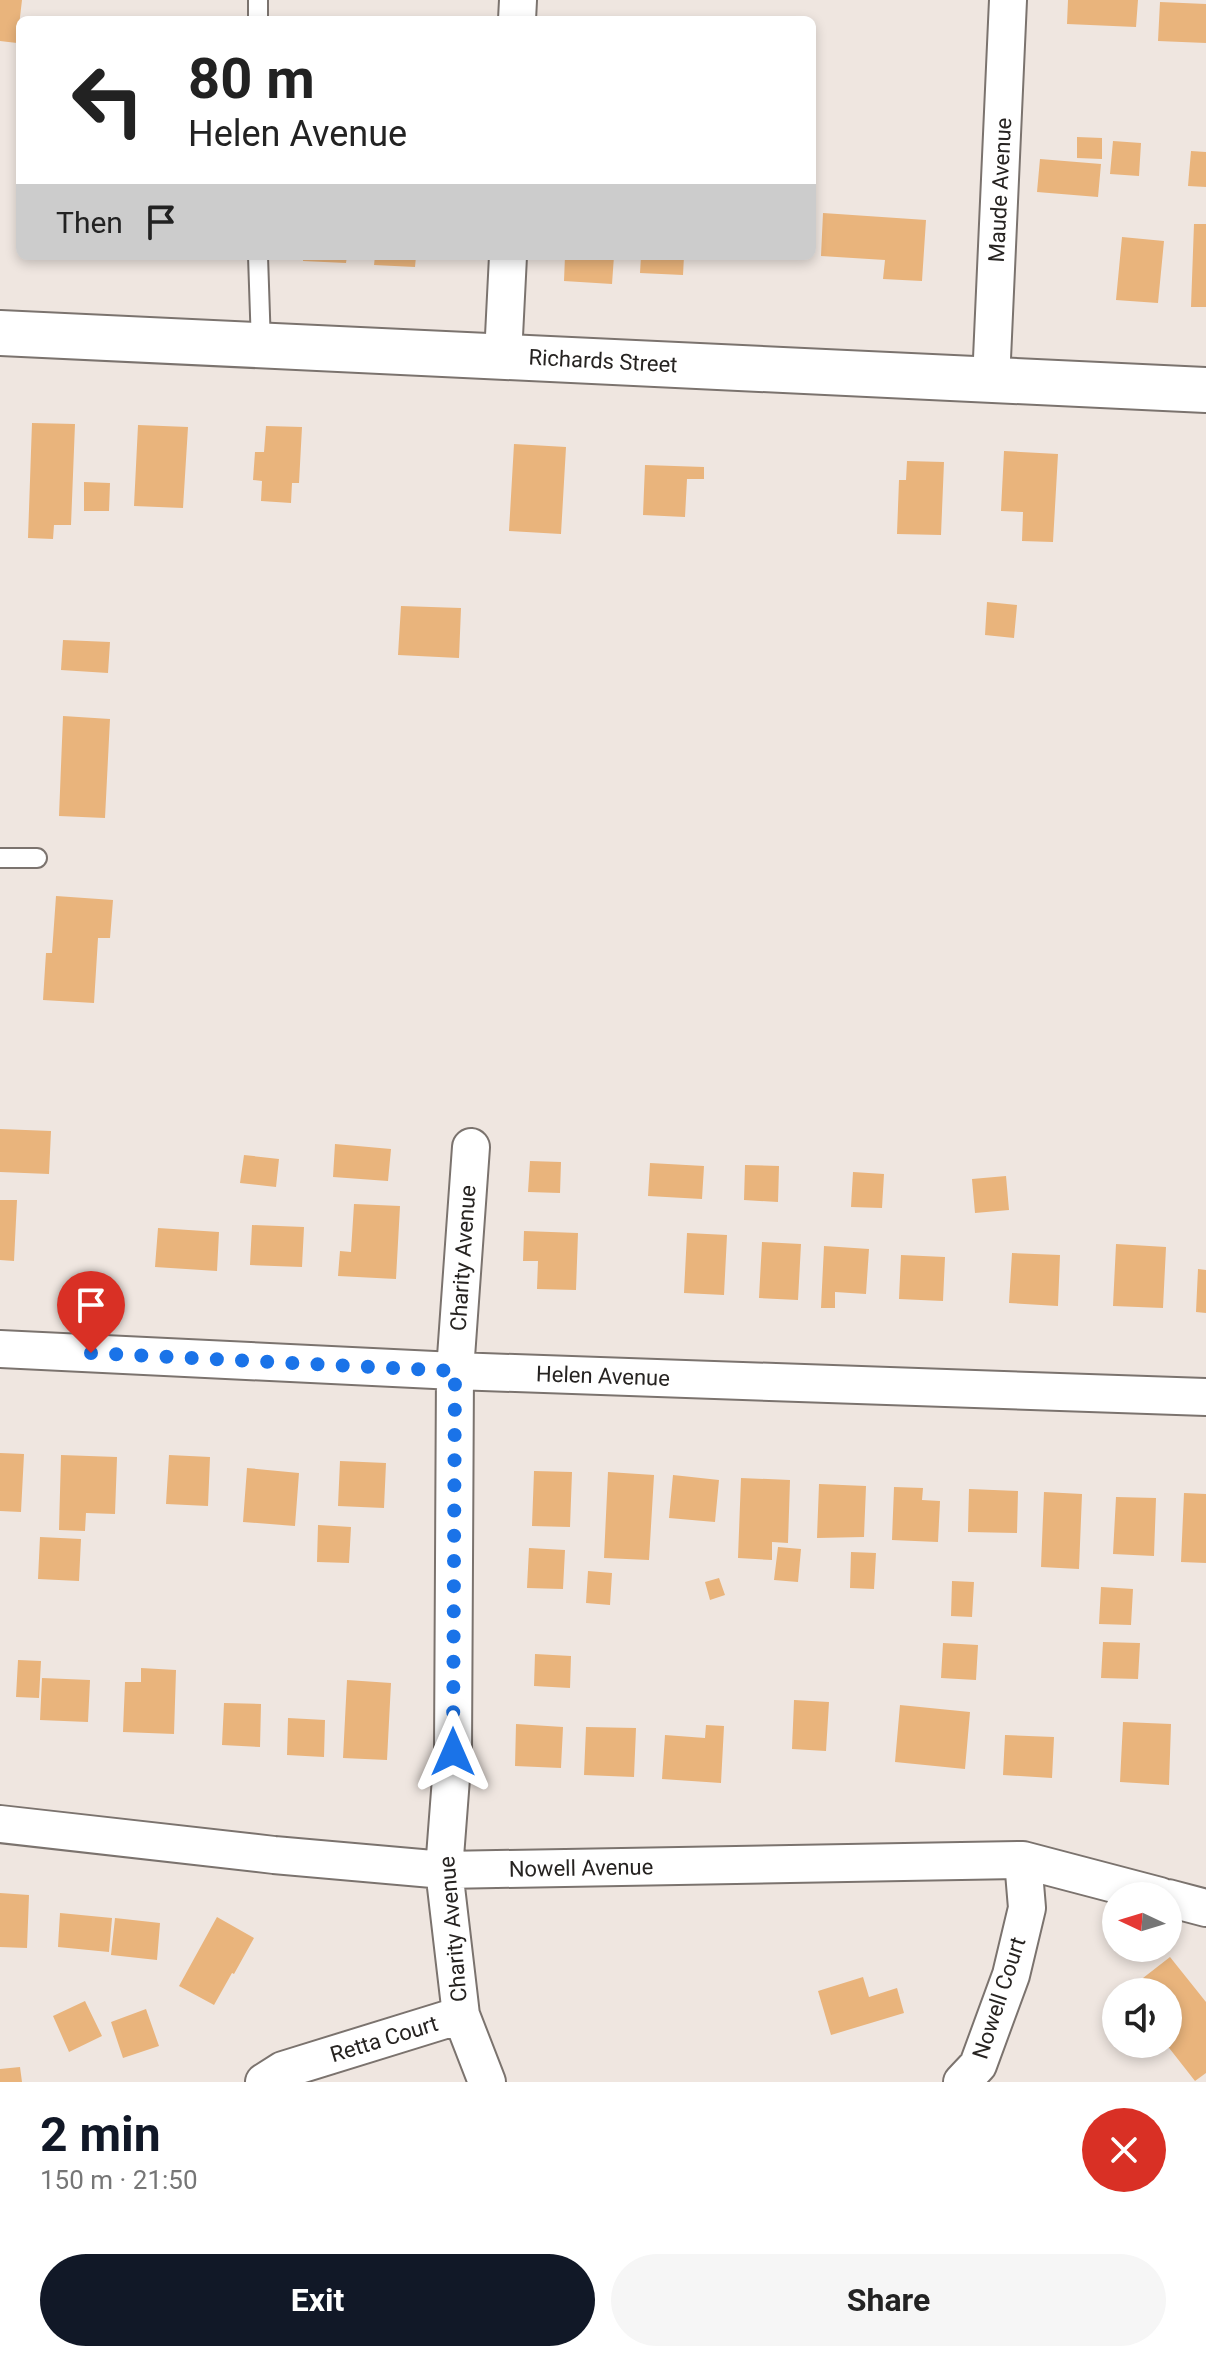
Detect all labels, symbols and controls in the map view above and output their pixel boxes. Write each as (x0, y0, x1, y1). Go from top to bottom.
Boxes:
text: 80 m (188, 46, 315, 112)
icon: left (56, 48, 160, 152)
text: Helen Avenue (188, 113, 407, 155)
street label: Maude Avenue (984, 117, 1016, 263)
icon: arrive (139, 200, 183, 244)
text: Then (56, 205, 123, 240)
street label: Richards Street (528, 345, 678, 377)
street label: Charity Avenue (445, 1184, 481, 1332)
pin (57, 1271, 125, 1353)
icon: arrive (69, 1283, 113, 1327)
street label: Helen Avenue (536, 1361, 670, 1391)
position arrow (411, 1710, 495, 1794)
street label: Nowell Avenue (509, 1854, 653, 1882)
street label: Charity Avenue (434, 1855, 472, 2003)
north arrow (1102, 1882, 1182, 1962)
map controls (1102, 1882, 1182, 2058)
street label: Nowell Court (968, 1934, 1030, 2062)
button: sound (1102, 1978, 1182, 2058)
street label: Retta Court (327, 2011, 441, 2067)
text: 2 min (40, 2106, 161, 2163)
button: close (1082, 2108, 1166, 2192)
text: 150 m · 21:50 (40, 2165, 198, 2195)
button: Exit (40, 2254, 595, 2346)
button: Share (611, 2254, 1166, 2346)

